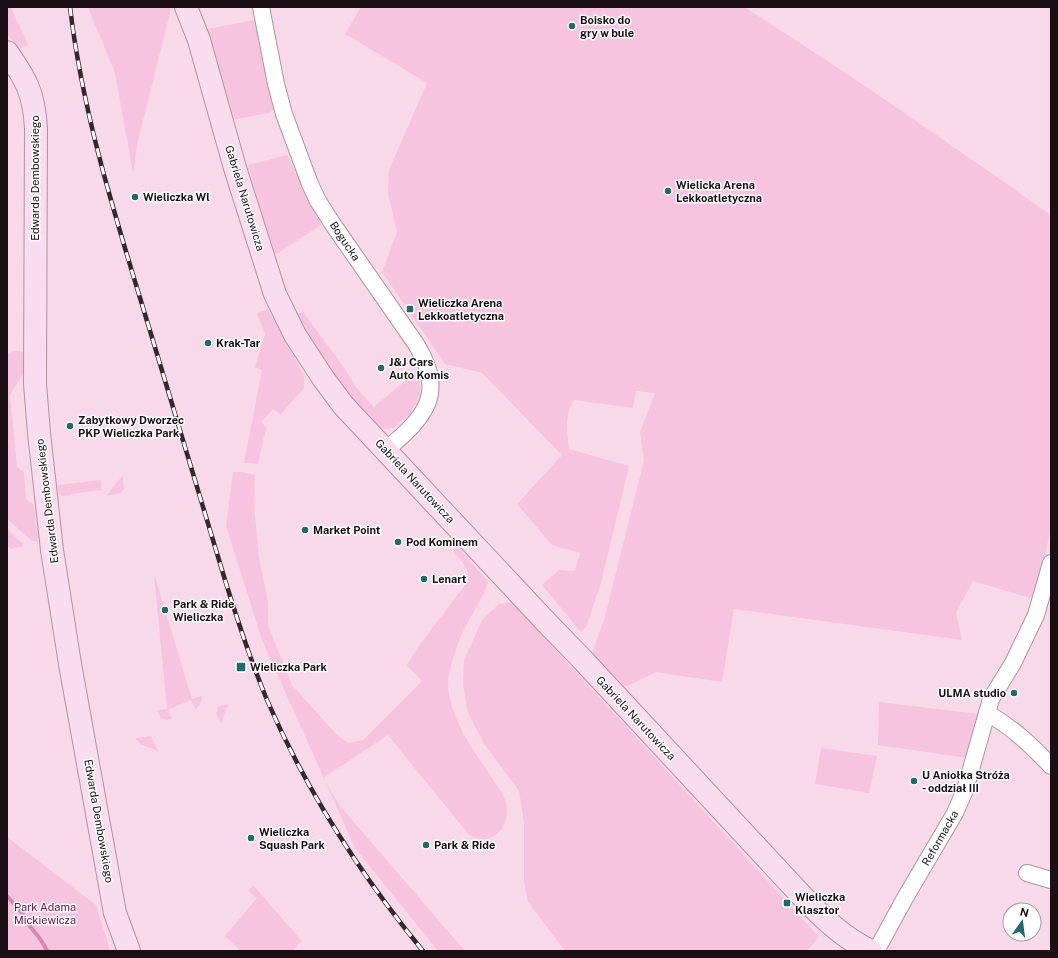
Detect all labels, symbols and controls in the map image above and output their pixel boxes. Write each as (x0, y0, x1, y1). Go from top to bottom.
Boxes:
place label: Boisko do gry w bule (580, 14, 634, 39)
marker: Boisko do gry w bule (567, 21, 577, 31)
street label: Edwarda Dembowskiego (29, 115, 41, 241)
street label: Gabriela Narutowicza (223, 144, 267, 252)
place label: Wielicka Arena Lekkoatletyczna (676, 179, 762, 204)
marker: Wielicka Arena Lekkoatletyczna (663, 186, 673, 196)
place label: Wieliczka Wl (143, 191, 210, 203)
marker: Wieliczka Wl (130, 192, 140, 202)
street label: Bogucka (328, 219, 362, 263)
place label: Wieliczka Arena Lekkoatletyczna (418, 297, 504, 322)
marker: Wieliczka Arena Lekkoatletyczna (405, 304, 415, 314)
place label: Krak-Tar (216, 337, 261, 349)
marker: Krak-Tar (203, 338, 213, 348)
place label: J&J Cars Auto Komis (389, 356, 449, 381)
marker: J&J Cars Auto Komis (376, 363, 386, 373)
place label: Zabytkowy Dworzec PKP Wieliczka Park (78, 414, 184, 439)
marker: Zabytkowy Dworzec PKP Wieliczka Park (65, 421, 75, 431)
street label: Gabriela Narutowicza (373, 437, 457, 525)
street label: Edwarda Dembowskiego (33, 438, 61, 564)
place label: Market Point (313, 524, 381, 536)
marker: Market Point (300, 525, 310, 535)
place label: Pod Kominem (406, 536, 478, 548)
marker: Pod Kominem (393, 537, 403, 547)
place label: Lenart (432, 573, 467, 585)
marker: Lenart (419, 574, 429, 584)
place label: Park & Ride Wieliczka (173, 598, 234, 623)
marker: Park & Ride Wieliczka (160, 605, 170, 615)
marker: Wieliczka Park (235, 661, 247, 673)
place label: Wieliczka Park (250, 661, 327, 673)
street label: Gabriela Narutowicza (594, 674, 678, 762)
place label: ULMA studio (938, 687, 1006, 699)
marker: ULMA studio (1009, 688, 1019, 698)
street label: Edwarda Dembowskiego (82, 758, 116, 884)
place label: U Aniołka Stróża - oddział III (922, 769, 1010, 794)
marker: U Aniołka Stróża - oddział III (909, 776, 919, 786)
street label: Reformacka (919, 808, 961, 868)
place label: Wieliczka Squash Park (259, 826, 326, 851)
marker: Wieliczka Squash Park (246, 833, 256, 843)
place label: Park & Ride (434, 839, 495, 851)
marker: Park & Ride (421, 840, 431, 850)
place label: Wieliczka Klasztor (795, 891, 845, 916)
marker: Wieliczka Klasztor (782, 898, 792, 908)
park label: Park Adama Mickiewicza (14, 901, 76, 926)
north arrow (1002, 902, 1042, 942)
text: N (1019, 905, 1030, 919)

